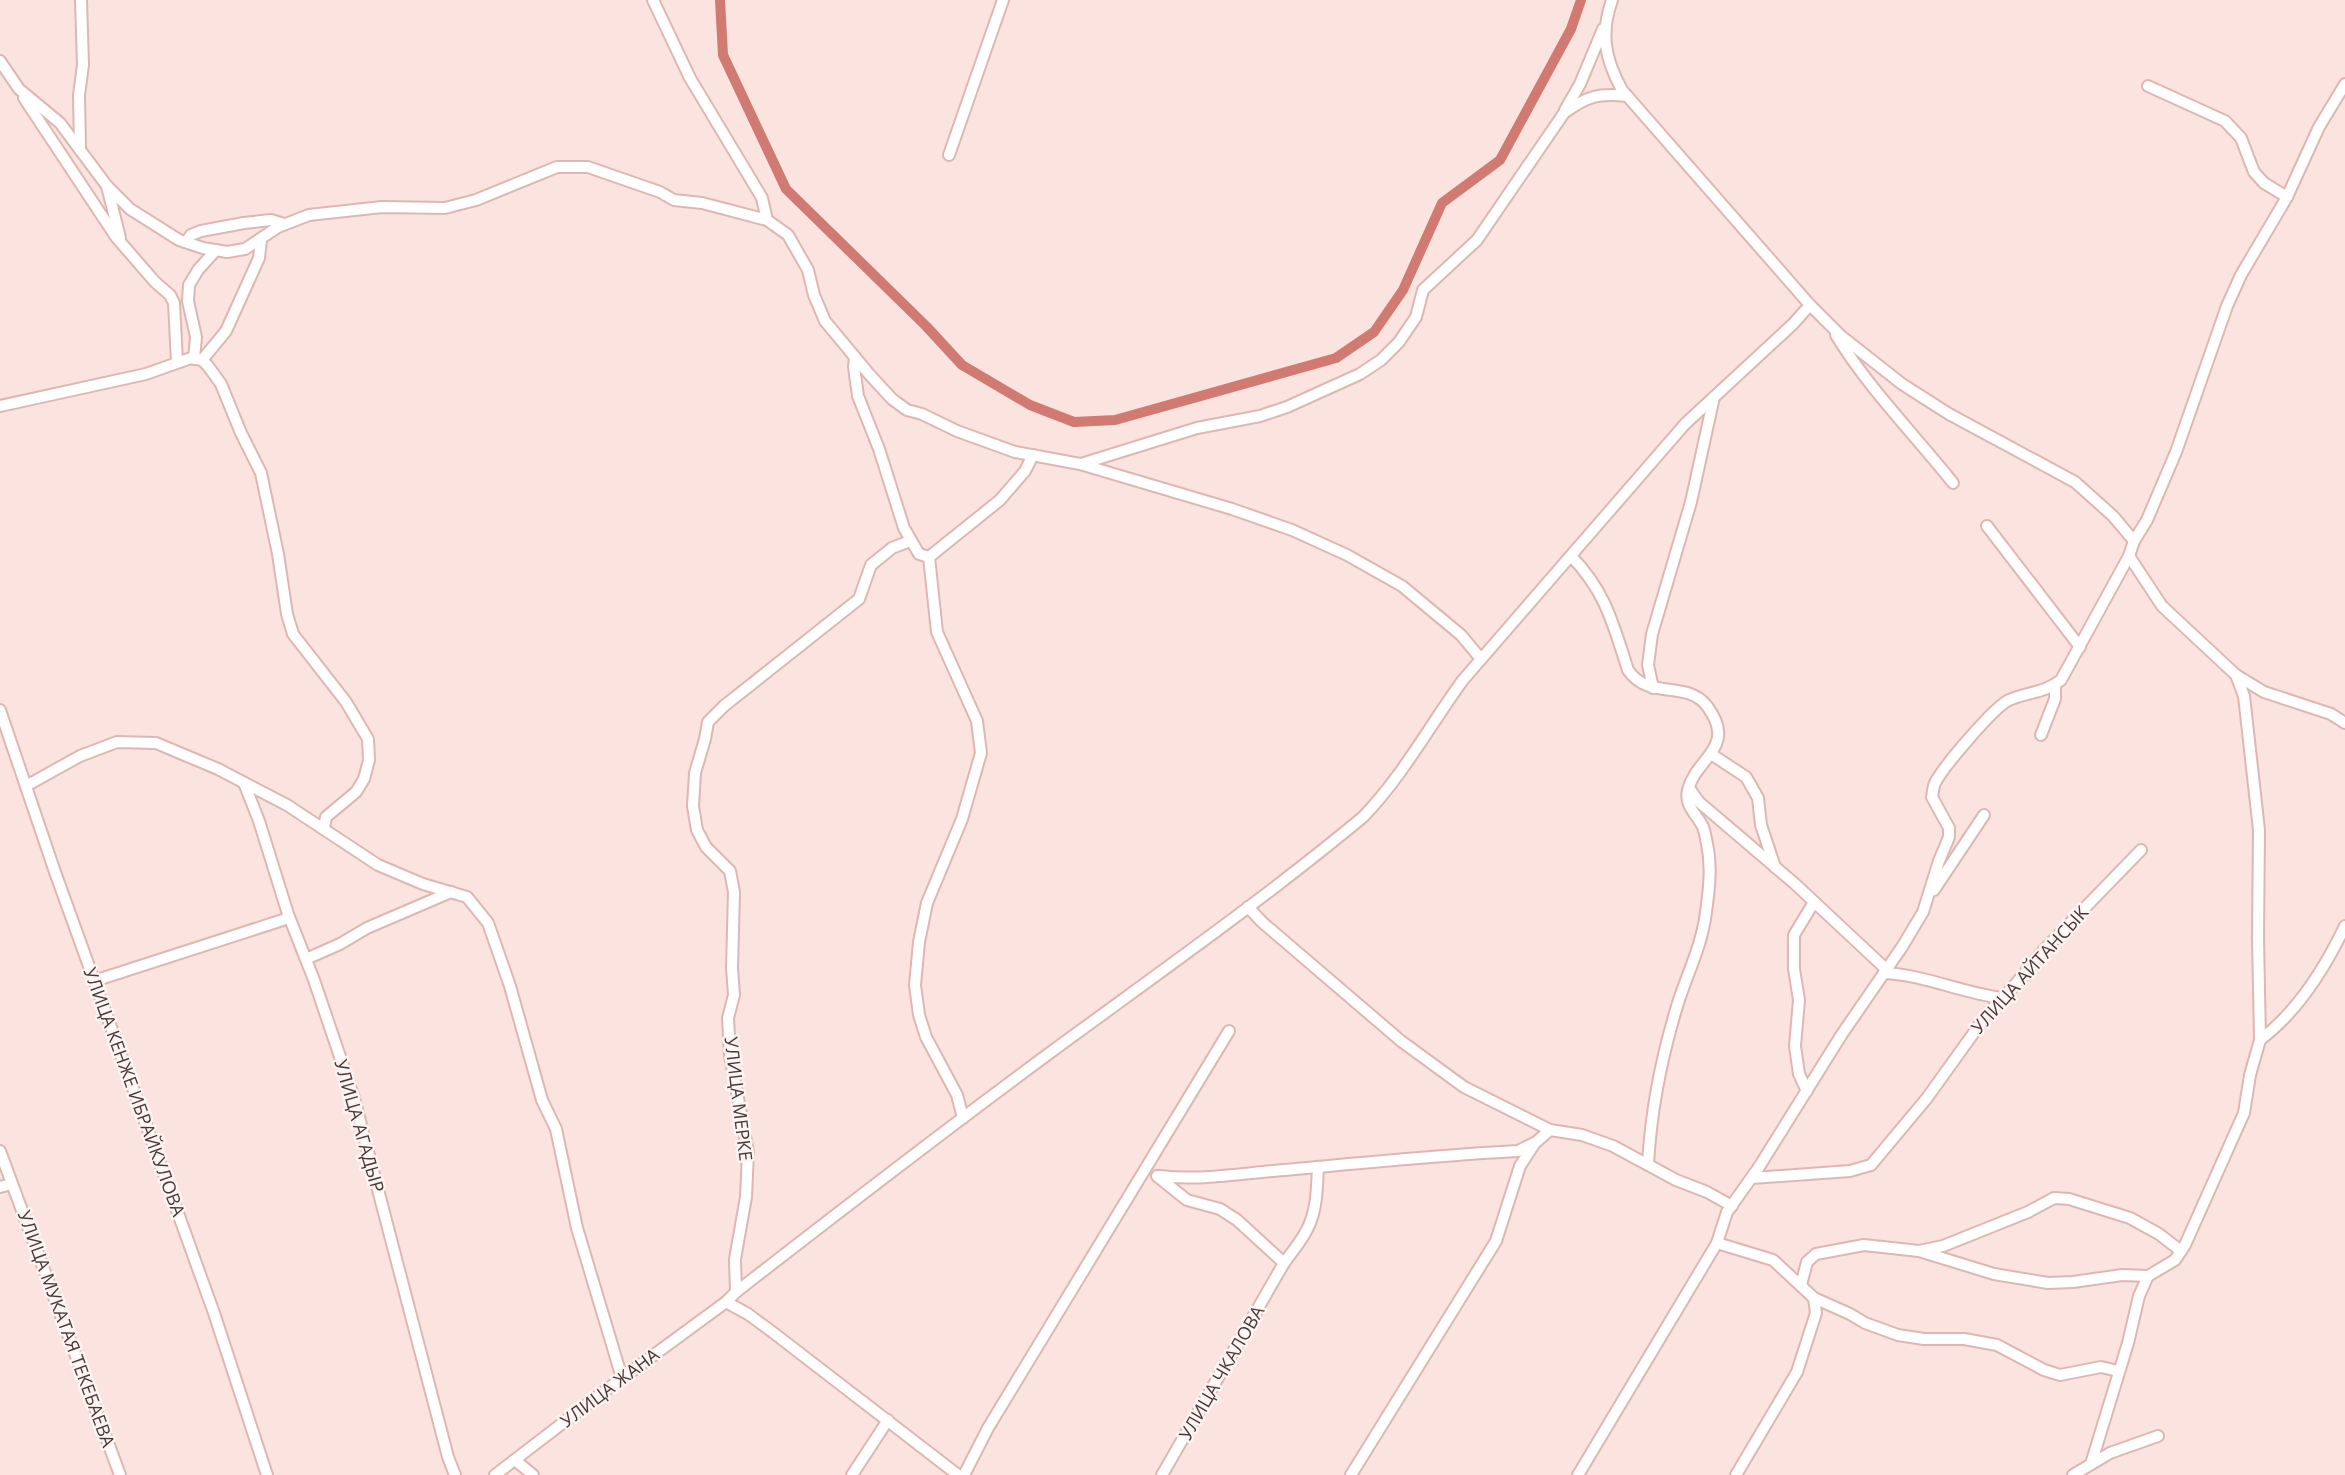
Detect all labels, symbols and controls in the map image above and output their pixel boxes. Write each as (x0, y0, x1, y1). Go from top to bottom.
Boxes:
street label: УЛИЦА АЙТАНСЫК (1965, 900, 2093, 1038)
street label: УЛИЦА КЕНЖЕ ИБРАЙКУЛОВА (79, 964, 191, 1220)
street label: УЛИЦА МЕРКЕ (719, 1035, 759, 1162)
street label: УЛИЦА АГАДЫР (330, 1056, 390, 1195)
street label: УЛИЦА МУКАТАЯ ТЕКЕБАЕВА (13, 1207, 121, 1451)
street label: УЛИЦА ЧКАЛОВА (1173, 1300, 1270, 1444)
street label: УЛИЦА ЖАНА (555, 1342, 664, 1432)

